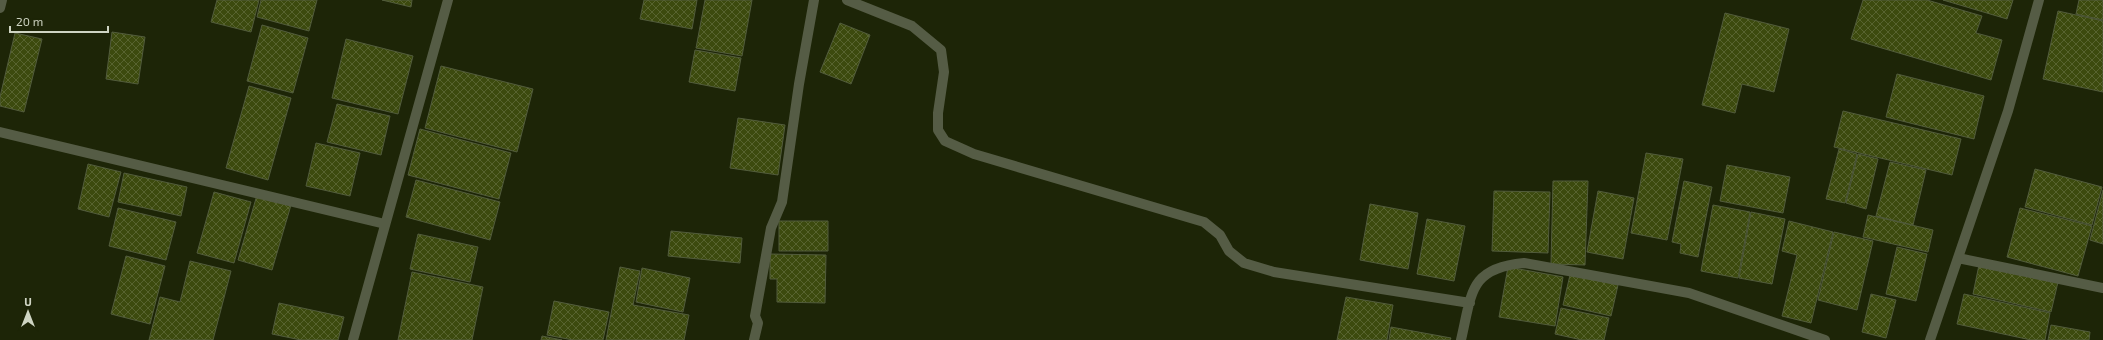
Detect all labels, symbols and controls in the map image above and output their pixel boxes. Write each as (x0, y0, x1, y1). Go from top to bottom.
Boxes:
scale bar (10, 8, 108, 34)
text: 20 m (16, 14, 43, 28)
north arrow (8, 292, 48, 332)
text: U (24, 295, 32, 308)

